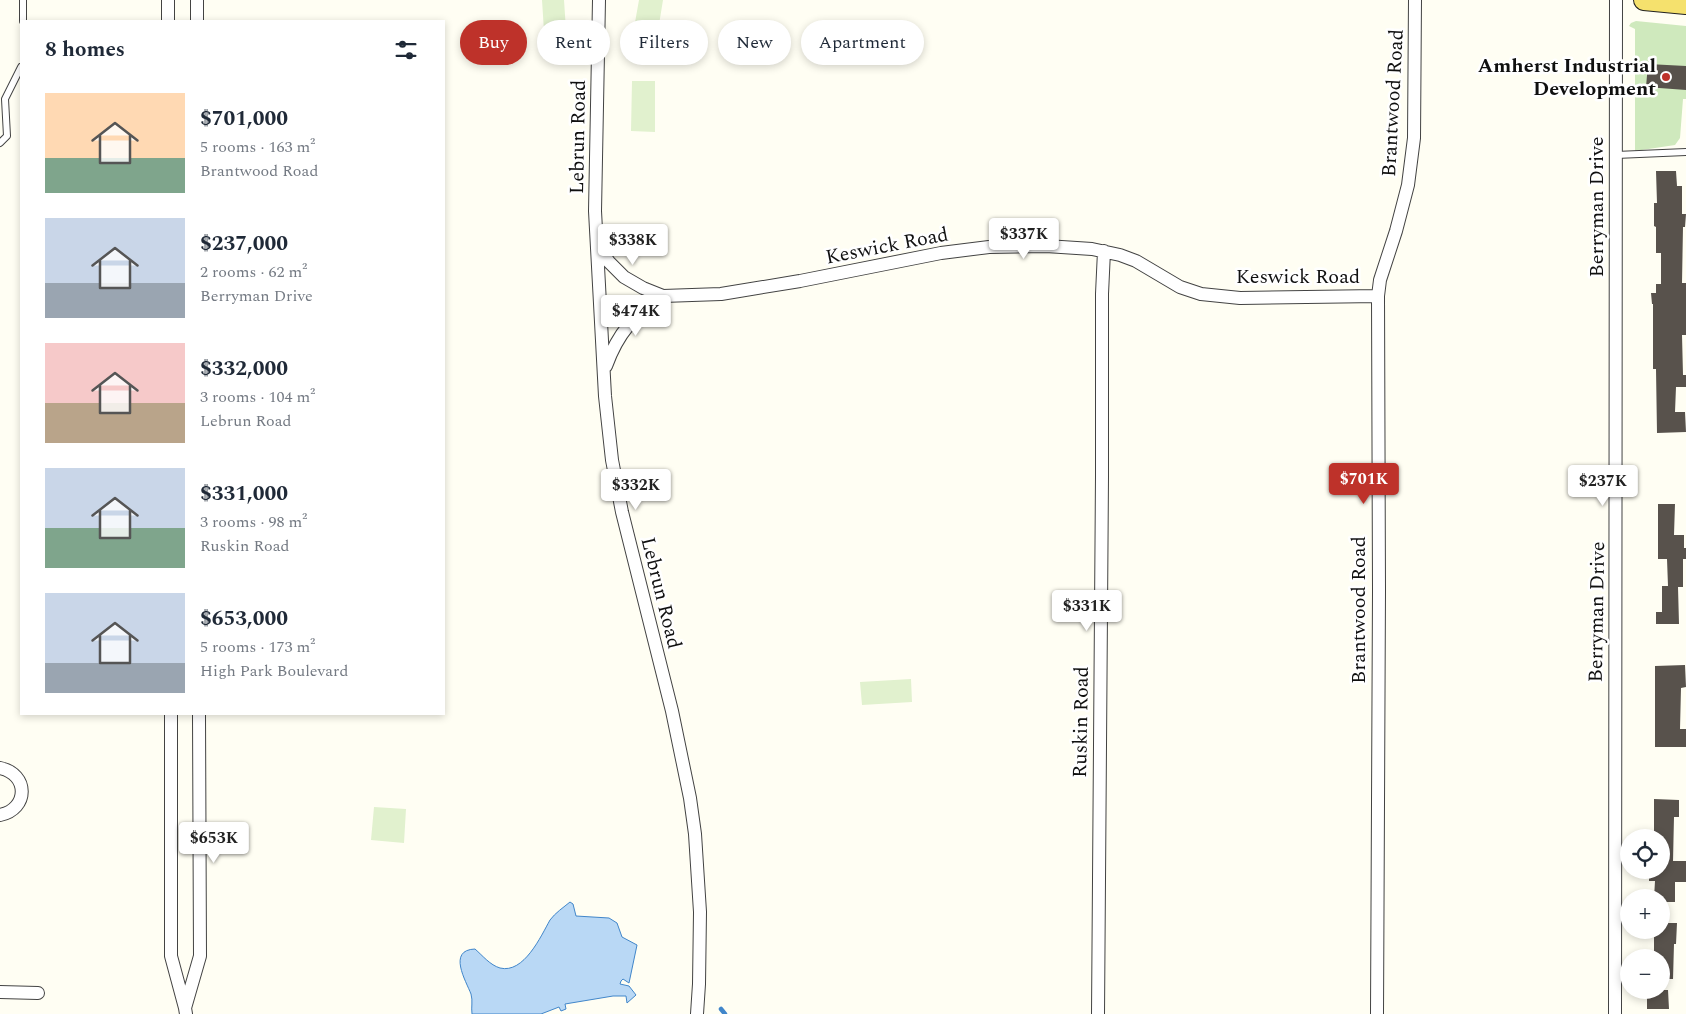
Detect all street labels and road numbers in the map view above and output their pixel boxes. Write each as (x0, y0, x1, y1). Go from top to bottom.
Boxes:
street label: Brantwood Road (1374, 28, 1412, 178)
street label: Lebrun Road (562, 80, 594, 194)
street label: Berryman Drive (1582, 136, 1612, 278)
street label: Keswick Road (823, 219, 951, 273)
street label: Keswick Road (1236, 262, 1360, 292)
street label: Lebrun Road (633, 534, 689, 652)
street label: Brantwood Road (1344, 536, 1374, 684)
street label: Berryman Drive (1581, 541, 1613, 683)
street label: Ruskin Road (1065, 666, 1097, 778)

